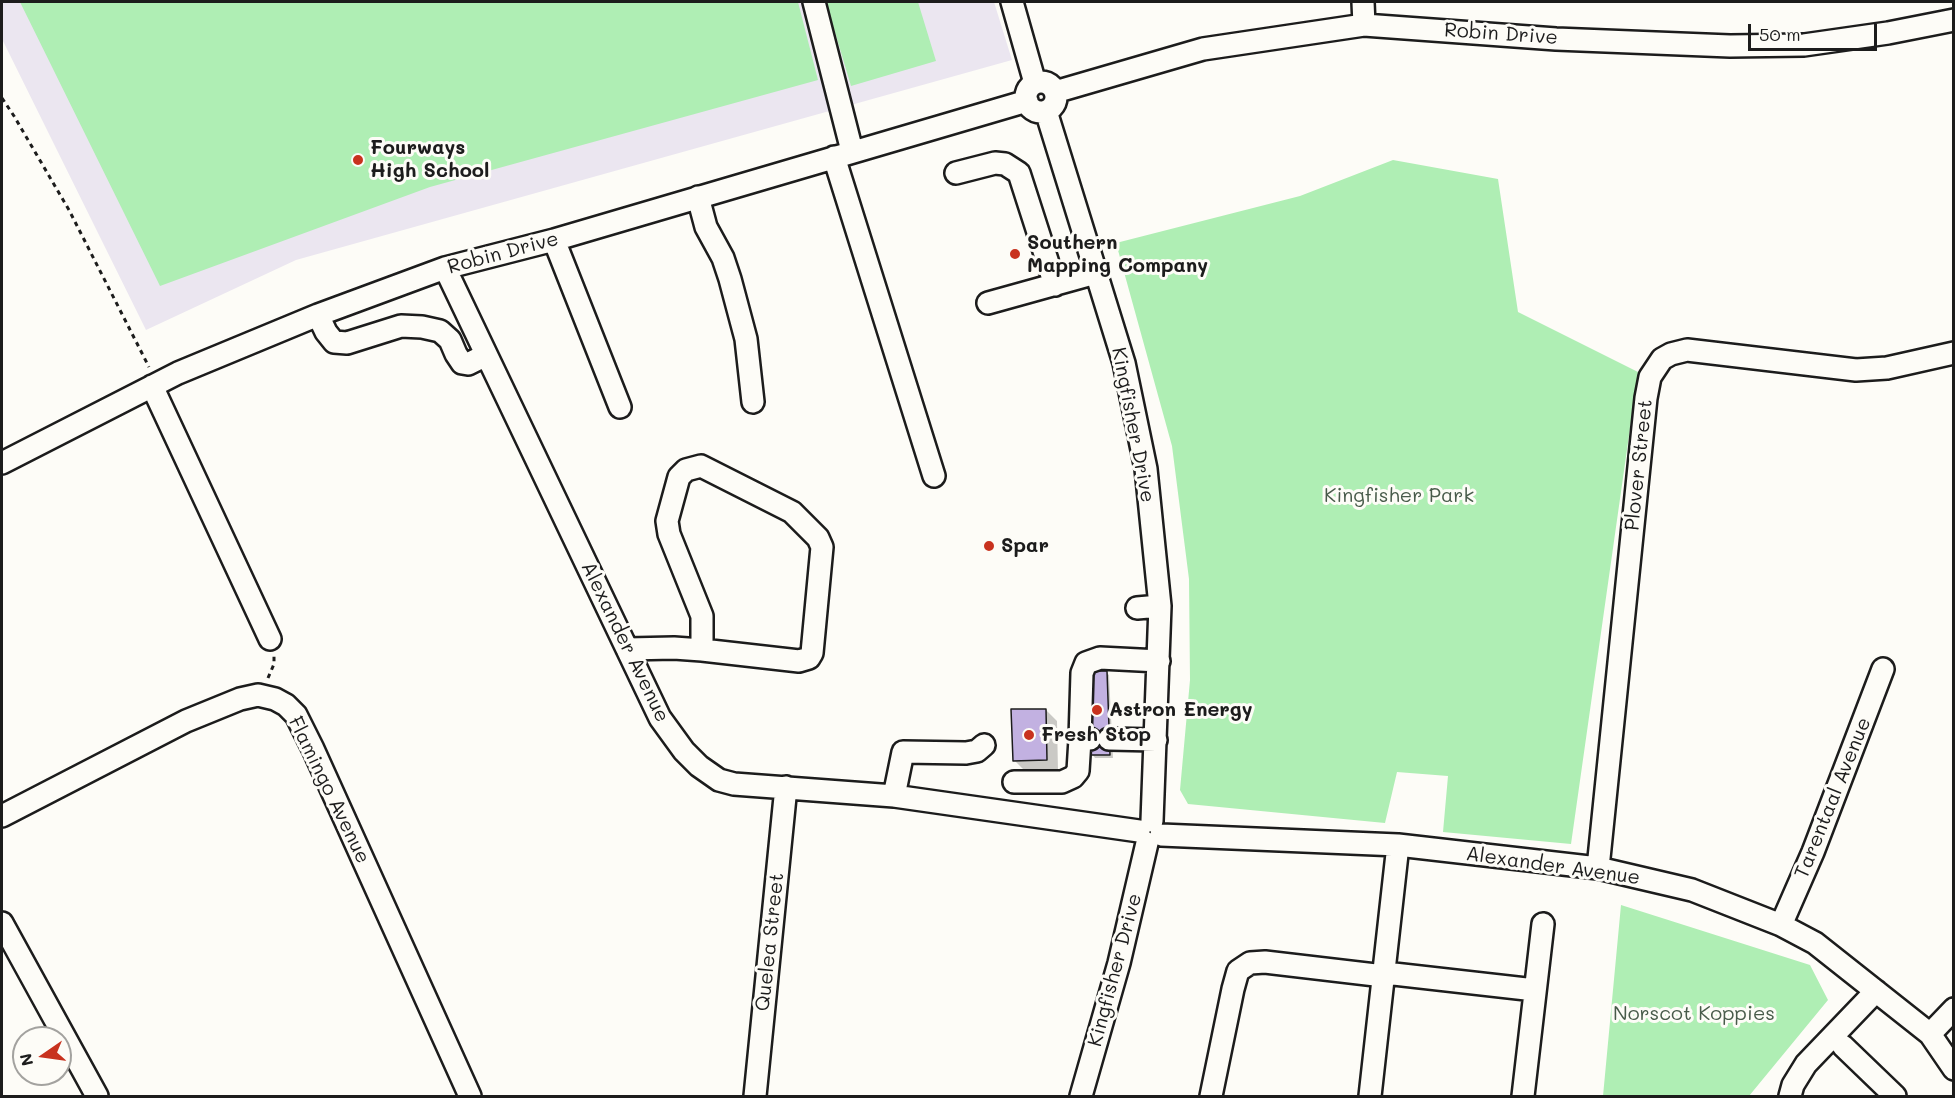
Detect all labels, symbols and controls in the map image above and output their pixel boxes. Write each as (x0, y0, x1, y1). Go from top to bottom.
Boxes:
scale bar (1751, 12, 1880, 50)
street label: Robin Drive (1443, 18, 1559, 50)
text: 50 m (1759, 22, 1801, 46)
place label: Fourways High School (370, 136, 489, 183)
marker: Fourways High School (351, 153, 365, 167)
street label: Robin Drive (445, 227, 561, 279)
place label: Southern Mapping Company (1027, 231, 1208, 278)
marker: Southern Mapping Company (1008, 247, 1022, 261)
street label: Kingfisher Drive (1106, 345, 1160, 505)
street label: Plover Street (1620, 398, 1658, 532)
park label: Kingfisher Park (1324, 484, 1474, 508)
place label: Spar (1001, 534, 1049, 558)
marker: Spar (982, 539, 996, 553)
street label: Alexander Avenue (576, 558, 674, 726)
place label: Astron Energy (1109, 698, 1253, 722)
marker: Astron Energy (1090, 703, 1104, 717)
street label: Flamingo Avenue (283, 712, 375, 868)
street label: Tarentaal Avenue (1790, 714, 1876, 882)
place label: Fresh Stop (1041, 723, 1151, 747)
marker: Fresh Stop (1022, 728, 1036, 742)
street label: Alexander Avenue (1464, 842, 1642, 890)
street label: Quelea Street (751, 872, 789, 1012)
street label: Kingfisher Drive (1083, 891, 1147, 1049)
park label: Norscot Koppies (1613, 1002, 1775, 1026)
north arrow (12, 1026, 72, 1086)
text: N (14, 1051, 38, 1068)

